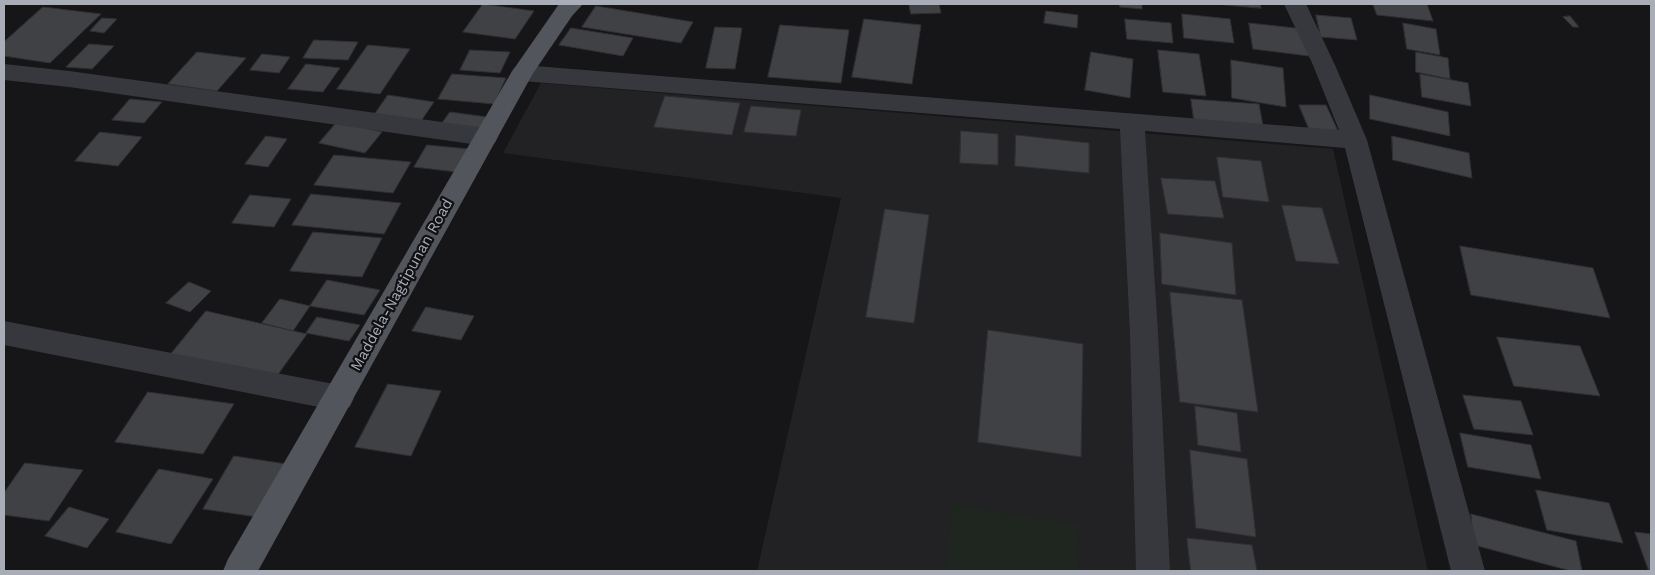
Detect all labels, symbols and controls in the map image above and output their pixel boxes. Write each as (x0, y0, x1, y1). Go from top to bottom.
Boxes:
street label: Maddela-Nagtipunan Road (347, 196, 457, 374)

